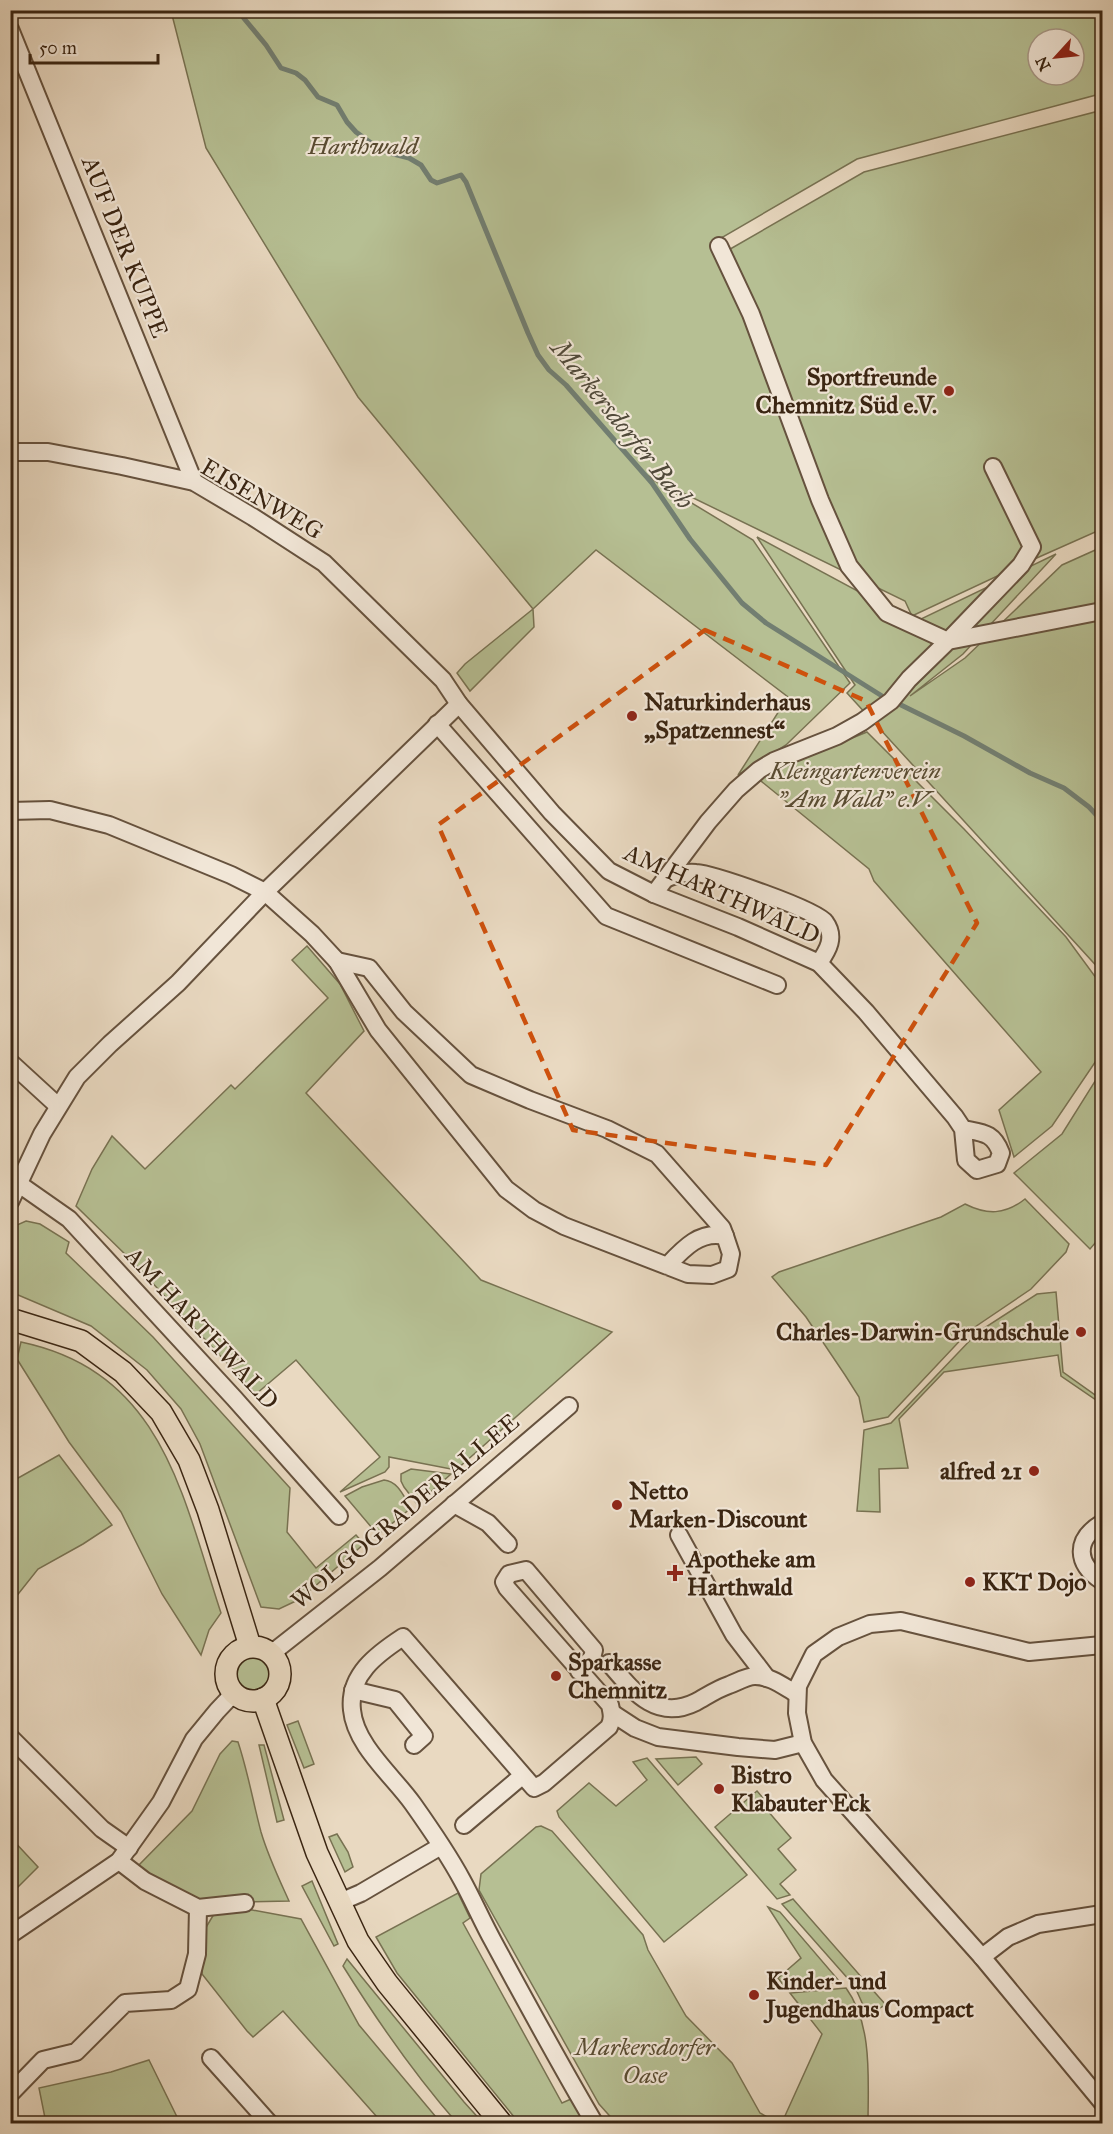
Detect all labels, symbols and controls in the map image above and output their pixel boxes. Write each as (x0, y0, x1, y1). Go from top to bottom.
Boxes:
scale bar (30, 27, 158, 65)
north arrow (1026, 27, 1086, 87)
text: 50 m (39, 37, 77, 59)
text: N (1031, 53, 1055, 74)
park label: Harthwald (307, 131, 420, 161)
street label: AUF DER KUPPE (75, 151, 175, 342)
water label: Markersdorfer Bach (543, 330, 701, 516)
place label: Sportfreunde Chemnitz Süd e.V. (756, 362, 937, 420)
marker: Sportfreunde Chemnitz Süd e.V. (942, 384, 956, 398)
street label: EISENWEG (195, 452, 329, 546)
place label: Naturkinderhaus „Spatzennest“ (644, 687, 811, 745)
marker: Naturkinderhaus „Spatzennest“ (625, 709, 639, 723)
park label: Kleingartenverein "Am Wald" e.V. (768, 756, 941, 814)
street label: AM HARTHWALD (618, 837, 825, 951)
street label: AM HARTHWALD (118, 1240, 285, 1416)
place label: Charles-Darwin-Grundschule (776, 1317, 1069, 1347)
marker: Charles-Darwin-Grundschule (1074, 1325, 1088, 1339)
street label: WOLGOGRADER ALLEE (285, 1407, 525, 1615)
place label: alfred 21 (940, 1456, 1023, 1486)
marker: alfred 21 (1027, 1464, 1041, 1478)
place label: Netto Marken-Discount (629, 1476, 808, 1534)
marker: Netto Marken-Discount (610, 1498, 624, 1512)
place label: Apotheke am Harthwald (685, 1544, 816, 1602)
marker: Apotheke am Harthwald (668, 1566, 682, 1580)
place label: KKT Dojo (982, 1567, 1087, 1597)
marker: KKT Dojo (963, 1575, 977, 1589)
place label: Sparkasse Chemnitz (568, 1647, 668, 1705)
marker: Sparkasse Chemnitz (549, 1669, 563, 1683)
place label: Bistro Klabauter Eck (731, 1760, 871, 1818)
marker: Bistro Klabauter Eck (712, 1782, 726, 1796)
place label: Kinder- und Jugendhaus Compact (763, 1966, 974, 2024)
marker: Kinder- und Jugendhaus Compact (747, 1988, 761, 2002)
park label: Markersdorfer Oase (573, 2032, 717, 2090)

